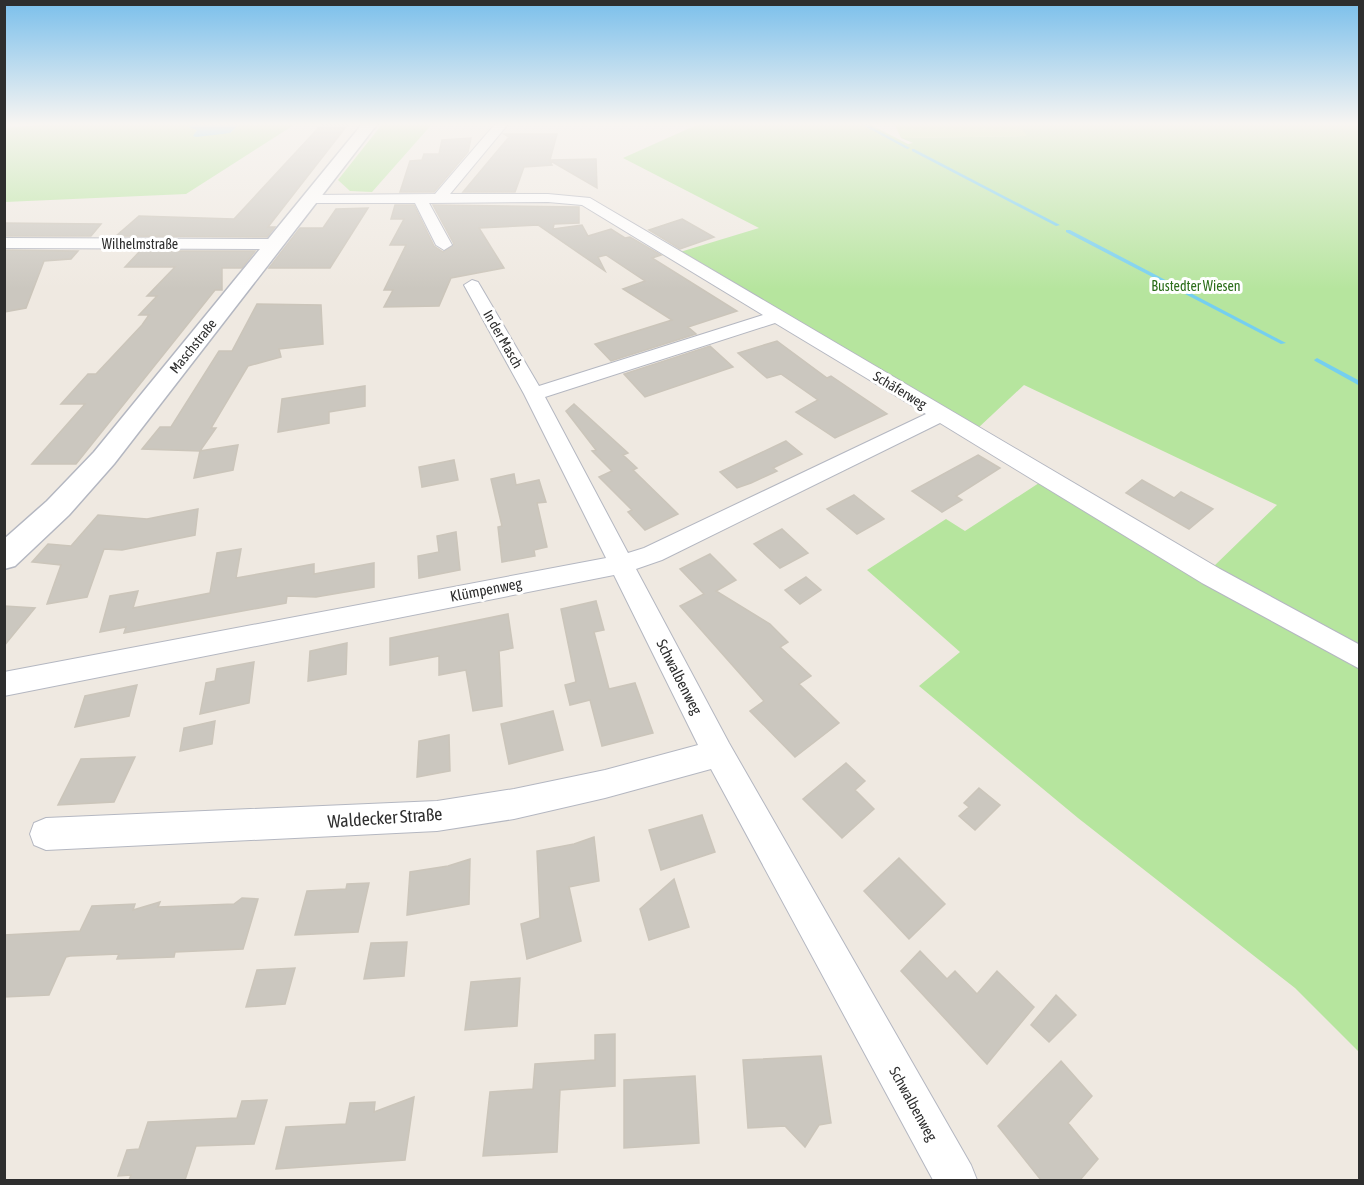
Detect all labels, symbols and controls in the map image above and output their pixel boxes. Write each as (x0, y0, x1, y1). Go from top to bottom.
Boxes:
street label: Wilhelmstraße (102, 236, 178, 252)
park label: Bustedter Wiesen (1151, 278, 1241, 294)
street label: In der Masch (480, 307, 526, 371)
street label: Maschstraße (166, 316, 220, 376)
street label: Schäferweg (870, 368, 930, 412)
street label: Klümpenweg (449, 574, 524, 605)
street label: Schwalbenweg (653, 636, 706, 718)
street label: Waldecker Straße (327, 803, 443, 832)
street label: Schwalbenweg (886, 1064, 941, 1144)

